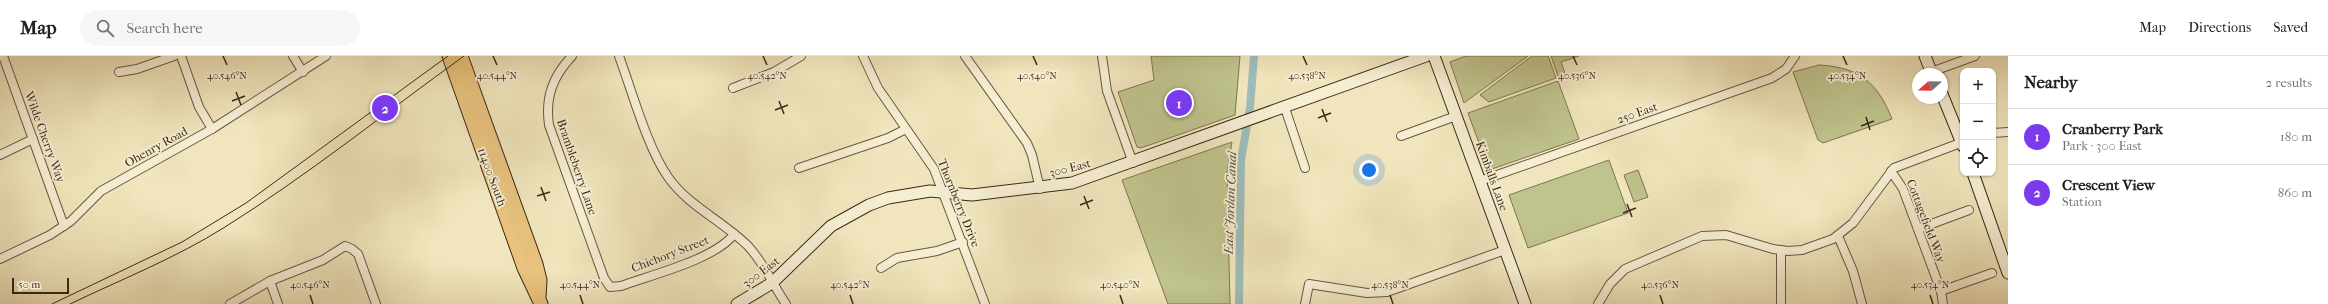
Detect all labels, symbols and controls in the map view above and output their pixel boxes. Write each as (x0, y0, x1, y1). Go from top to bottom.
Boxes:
search box (80, 10, 360, 46)
text: Map (20, 17, 56, 39)
icon: search (94, 17, 116, 39)
text: Search here (126, 19, 203, 37)
text: Map (2139, 19, 2166, 36)
text: Directions (2188, 19, 2251, 36)
text: Saved (2273, 19, 2308, 36)
north arrow (1912, 68, 1948, 104)
map controls (1960, 68, 1996, 176)
button: + (1960, 68, 1996, 104)
text: 40.546°N (207, 70, 247, 82)
text: 40.544°N (477, 70, 518, 82)
text: 40.542°N (747, 70, 787, 82)
text: 40.540°N (1017, 70, 1057, 82)
text: 40.538°N (1288, 70, 1326, 82)
text: 40.536°N (1558, 70, 1596, 82)
text: 40.534°N (1828, 70, 1867, 82)
text: Nearby (2024, 72, 2078, 92)
text: 2 results (2266, 75, 2312, 90)
pin: 1 (1166, 88, 1192, 118)
street label: Wilde Cherry Way (22, 89, 68, 185)
pin: 2 (372, 93, 398, 123)
street label: 250 East (1615, 99, 1660, 126)
button: − (1960, 104, 1996, 140)
street label: Brambleberry Lane (554, 117, 600, 217)
text: Cranberry Park (2062, 120, 2163, 138)
street label: Ohenry Road (122, 124, 190, 170)
text: 1 (2035, 129, 2039, 144)
text: 180 m (2280, 129, 2312, 144)
text: Park · 300 East (2062, 138, 2142, 153)
street label: Kimballs Lane (1473, 139, 1511, 213)
button: locate (1960, 140, 1996, 176)
street label: 11400 South (475, 146, 509, 208)
water label: East Jordan Canal (1221, 150, 1239, 256)
street label: 300 East (1048, 156, 1093, 180)
street label: Thornberry Drive (935, 157, 983, 249)
your location (1359, 160, 1379, 180)
text: Crescent View (2062, 176, 2155, 194)
street label: Cottagefield Way (1904, 177, 1949, 265)
text: 2 (2034, 185, 2040, 200)
text: 860 m (2278, 185, 2312, 200)
text: Station (2062, 194, 2102, 209)
street label: Chichory Street (629, 233, 711, 275)
street label: 300 East (740, 253, 783, 290)
scale bar (12, 276, 69, 295)
text: 50 m (18, 278, 40, 291)
text: 40.546°N (290, 279, 330, 291)
text: 40.544°N (560, 279, 601, 291)
text: 40.542°N (830, 279, 870, 291)
text: 40.540°N (1100, 279, 1140, 291)
text: 40.538°N (1371, 279, 1409, 291)
text: 40.536°N (1641, 279, 1679, 291)
text: 40.534°N (1911, 279, 1950, 291)

